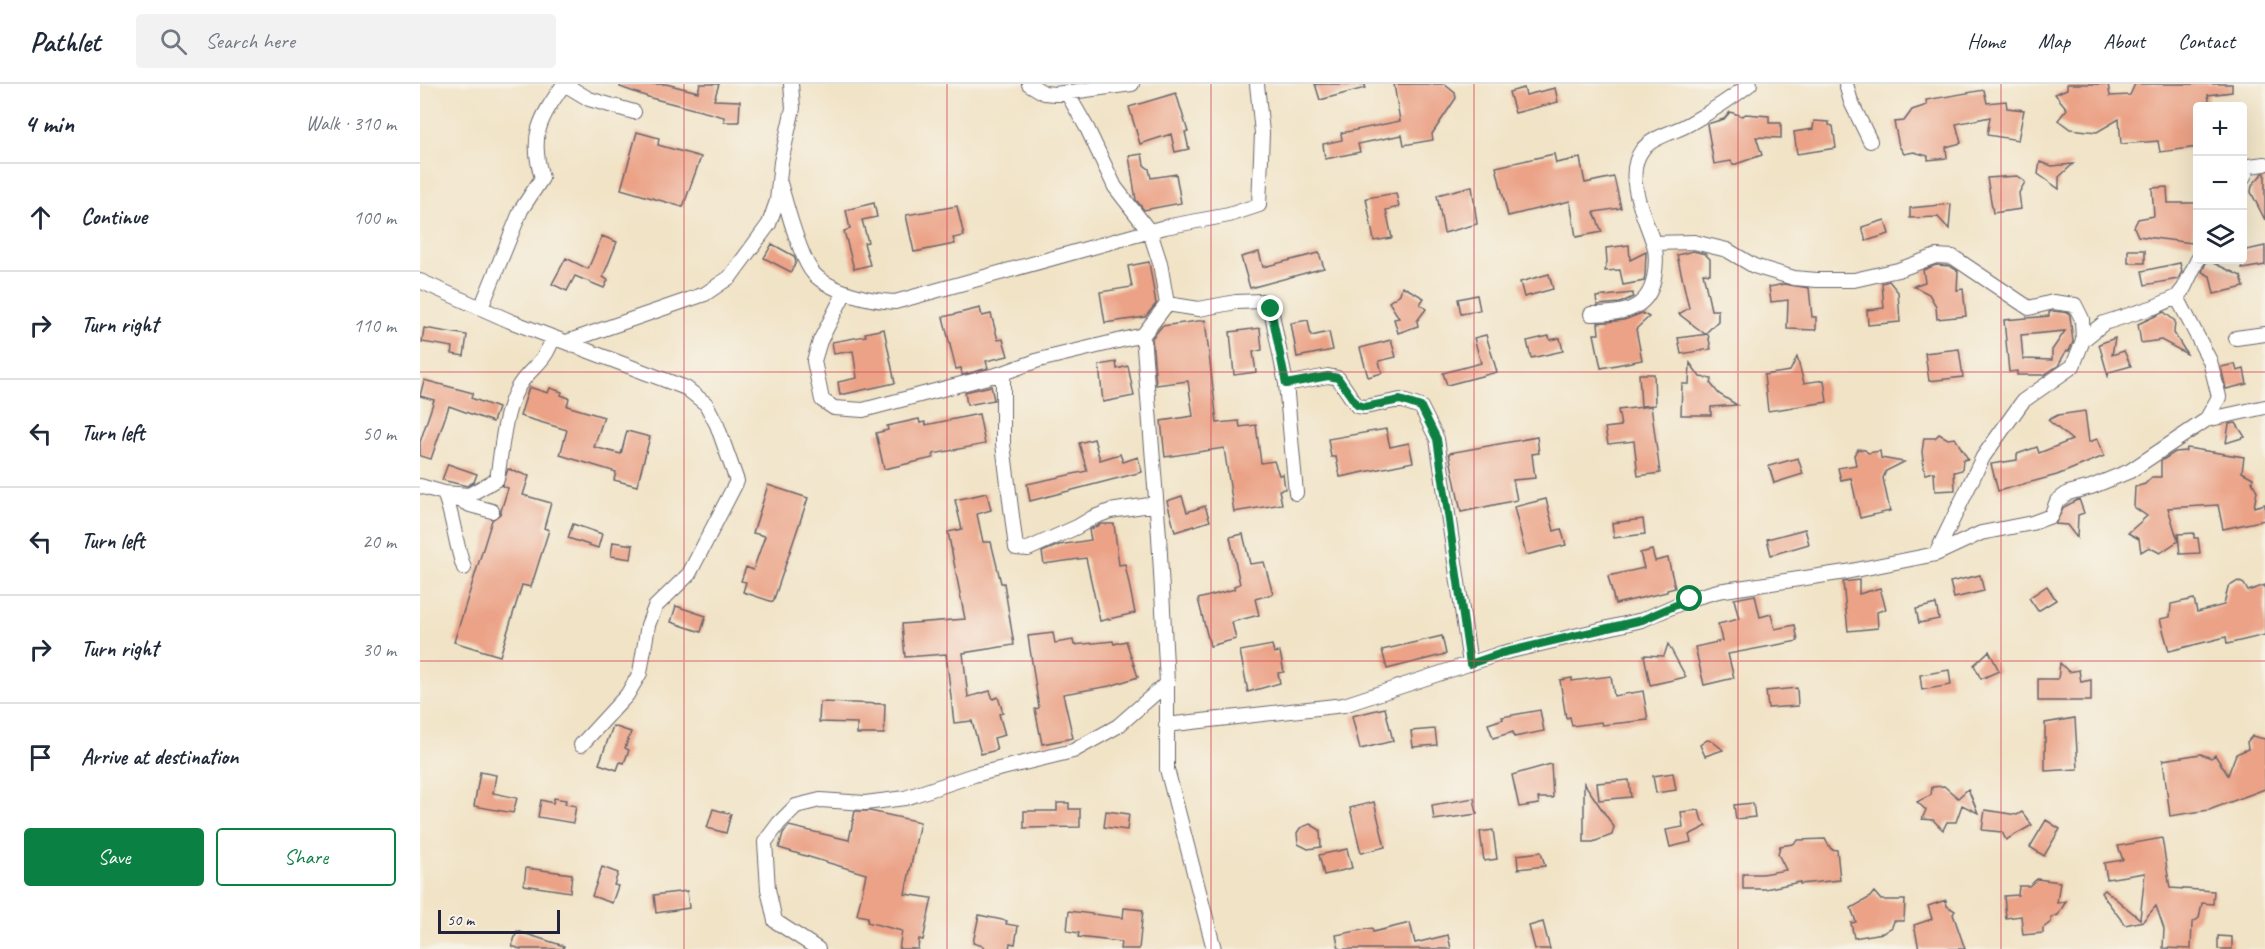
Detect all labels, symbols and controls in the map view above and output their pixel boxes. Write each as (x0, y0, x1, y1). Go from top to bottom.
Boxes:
search box (136, 14, 556, 68)
text: Pathlet (30, 24, 100, 59)
icon: search (157, 25, 190, 58)
text: Search here (205, 27, 295, 55)
text: Home (1967, 28, 2005, 54)
text: Map (2038, 28, 2070, 54)
text: About (2103, 28, 2145, 54)
text: Contact (2178, 28, 2235, 54)
map controls (2193, 102, 2247, 264)
button: + (2193, 102, 2247, 156)
text: 4 min (24, 107, 74, 140)
text: Walk · 310 m (306, 111, 396, 136)
button: − (2193, 156, 2247, 210)
icon: ahead (24, 201, 57, 234)
text: Continue (81, 203, 147, 231)
text: 100 m (353, 205, 396, 230)
button: layers (2193, 210, 2247, 264)
route end (1257, 295, 1283, 321)
icon: right (24, 309, 57, 342)
text: Turn right (81, 311, 158, 339)
text: 110 m (353, 313, 396, 338)
icon: left (24, 417, 57, 450)
text: Turn left (81, 419, 145, 447)
text: 50 m (362, 421, 396, 446)
icon: left (24, 525, 57, 558)
text: Turn left (81, 527, 145, 555)
text: 20 m (362, 529, 396, 554)
route start (1676, 585, 1702, 611)
icon: right (24, 633, 57, 666)
text: Turn right (81, 635, 158, 663)
text: 30 m (362, 637, 396, 662)
icon: arrive (24, 741, 57, 774)
text: Arrive at destination (81, 743, 238, 771)
button: Save (24, 828, 204, 886)
button: Share (216, 828, 396, 886)
scale bar (438, 907, 560, 934)
text: 50 m (447, 910, 474, 930)

